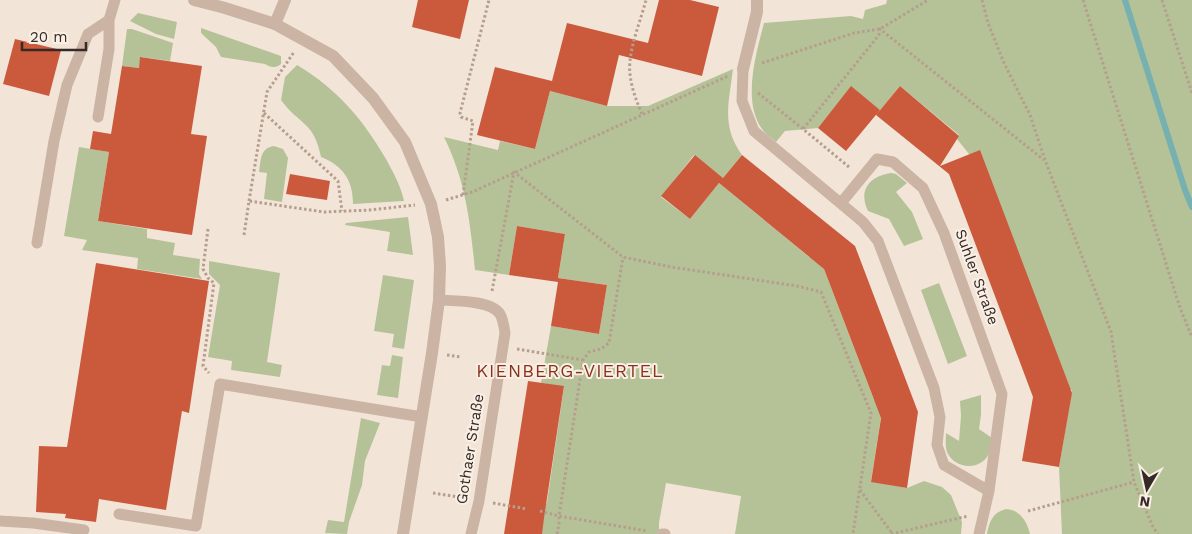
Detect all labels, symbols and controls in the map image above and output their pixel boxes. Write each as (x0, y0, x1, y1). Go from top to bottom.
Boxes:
scale bar (22, 20, 86, 52)
text: 20 m (30, 28, 68, 46)
street label: Suhler Straße (951, 227, 1003, 327)
district label: KIENBERG-VIERTEL (476, 360, 664, 381)
street label: Gothaer Straße (452, 393, 488, 505)
north arrow (1122, 464, 1172, 514)
text: N (1139, 493, 1151, 511)

